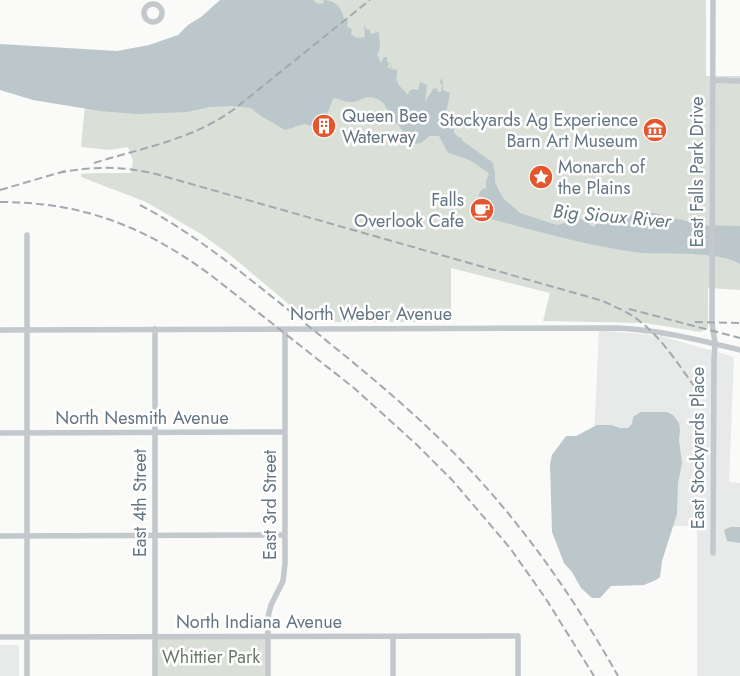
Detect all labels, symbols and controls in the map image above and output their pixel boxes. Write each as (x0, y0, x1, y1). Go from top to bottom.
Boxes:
street label: East Falls Park Drive (684, 96, 710, 248)
place label: Queen Bee Waterway (342, 103, 428, 150)
place label: Stockyards Ag Experience Barn Art Museum (440, 107, 638, 154)
building icon: Queen Bee Waterway (311, 113, 337, 139)
museum icon: Stockyards Ag Experience Barn Art Museum (642, 117, 668, 143)
place label: Monarch of the Plains (558, 154, 646, 201)
place icon: Monarch of the Plains (528, 164, 554, 190)
place label: Falls Overlook Cafe (354, 187, 464, 234)
cafe icon: Falls Overlook Cafe (469, 197, 495, 223)
water label: Big Sioux River (552, 197, 674, 235)
street label: North Weber Avenue (290, 301, 452, 327)
street label: East Stockyards Place (685, 367, 711, 529)
street label: North Nesmith Avenue (55, 405, 229, 431)
street label: East 4th Street (127, 448, 153, 557)
street label: East 3rd Street (257, 449, 283, 560)
street label: North Indiana Avenue (176, 609, 342, 635)
park label: Whittier Park (162, 644, 260, 670)

